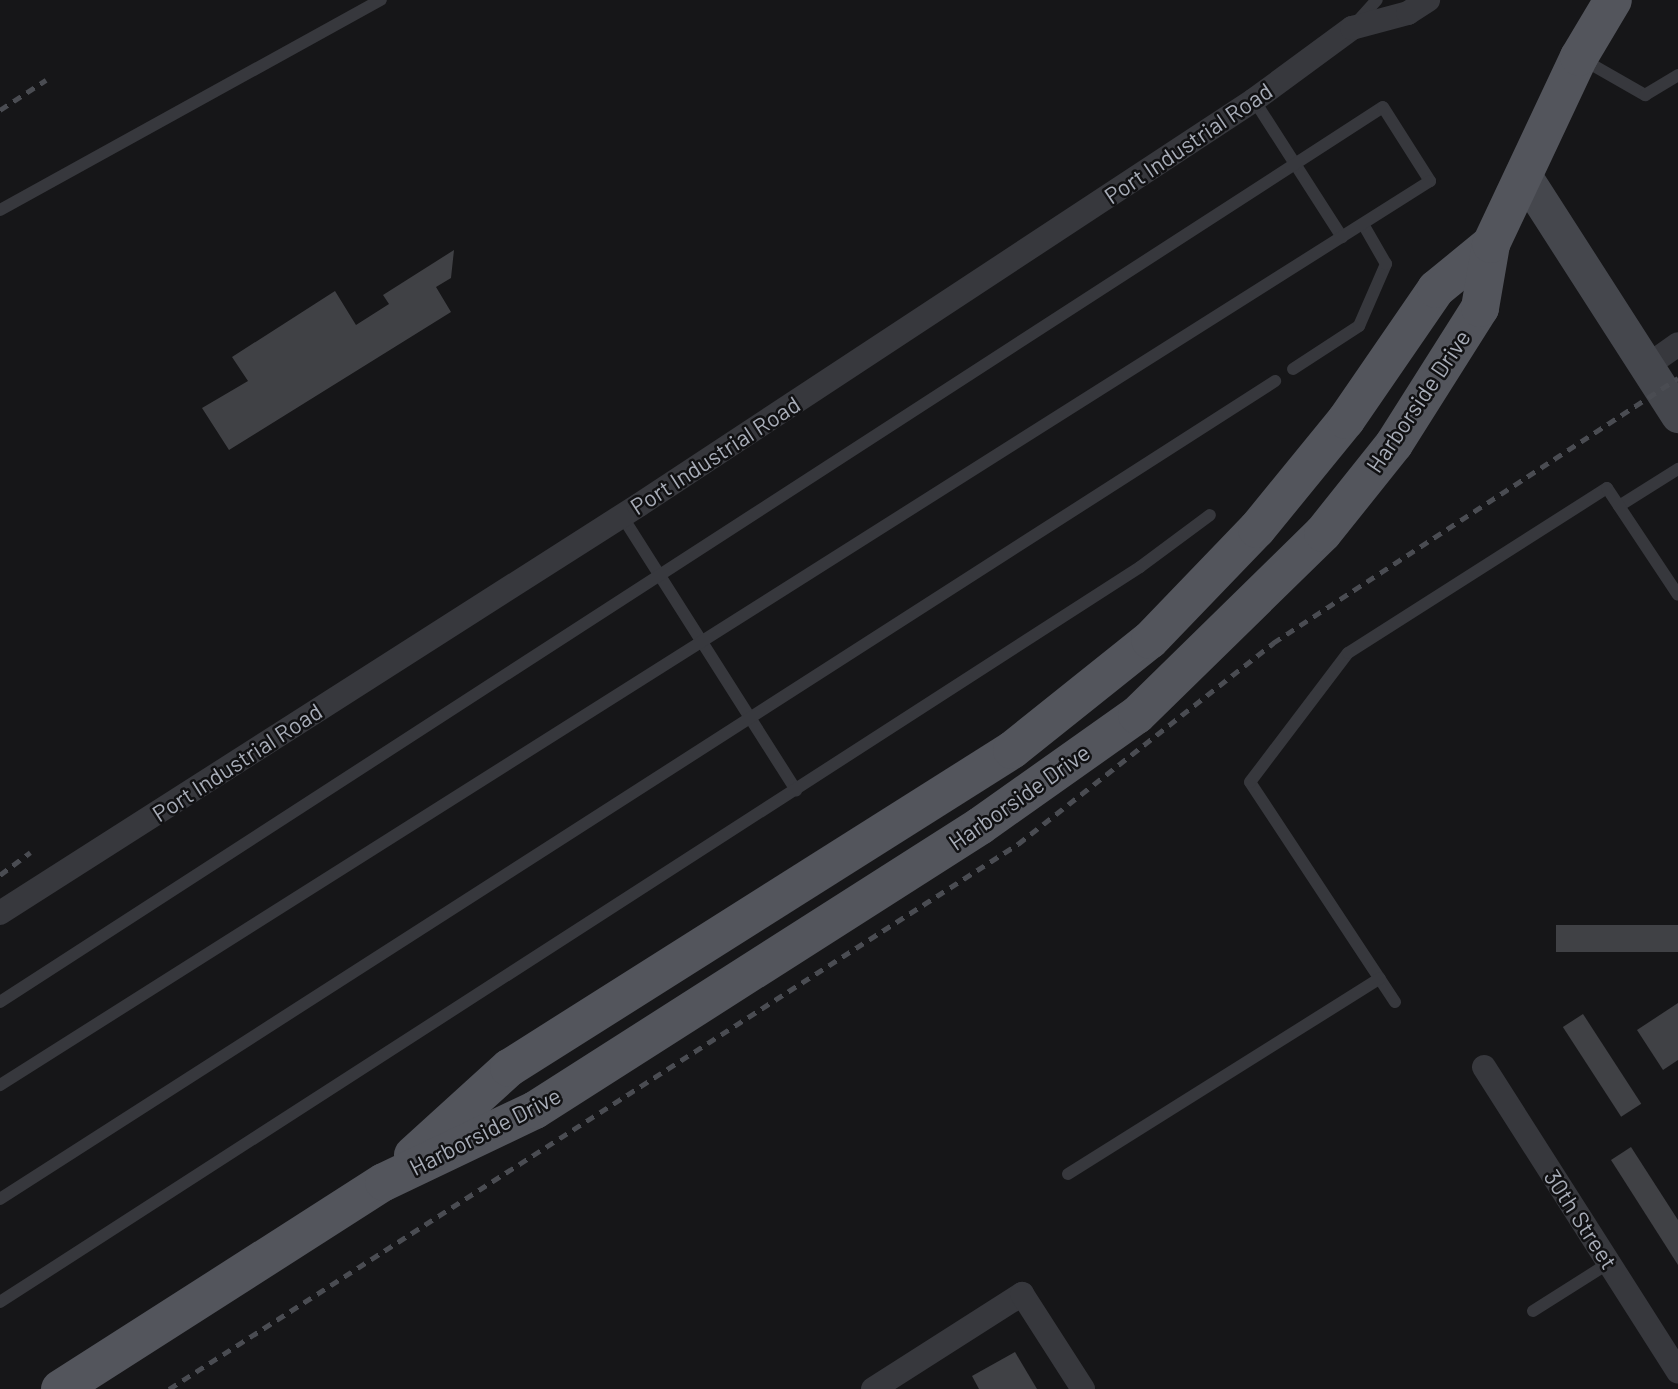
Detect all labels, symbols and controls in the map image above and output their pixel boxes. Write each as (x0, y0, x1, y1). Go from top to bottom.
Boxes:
street label: Port Industrial Road (1099, 77, 1277, 209)
street label: Harborside Drive (1360, 324, 1476, 478)
street label: Port Industrial Road (625, 390, 805, 520)
street label: Port Industrial Road (147, 697, 327, 827)
street label: Harborside Drive (943, 738, 1095, 856)
street label: Harborside Drive (405, 1081, 565, 1181)
street label: 30th Street (1539, 1164, 1623, 1274)

